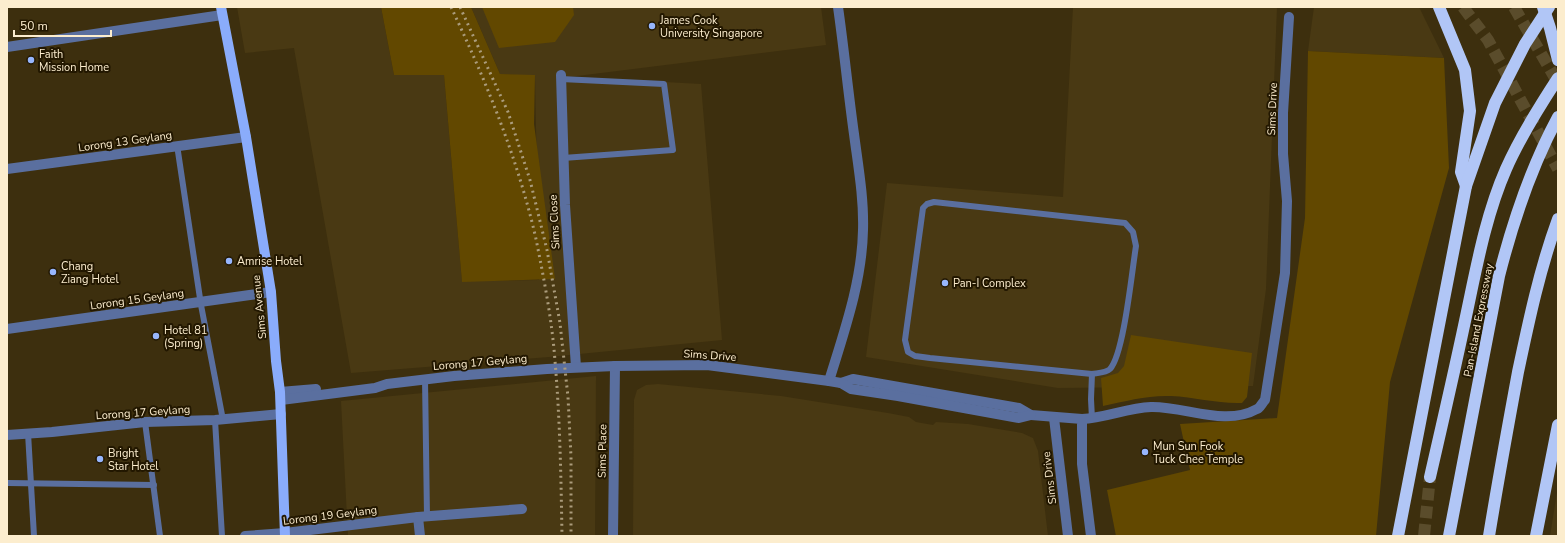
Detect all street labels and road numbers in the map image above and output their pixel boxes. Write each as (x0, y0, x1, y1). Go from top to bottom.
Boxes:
street label: Sims Drive (1264, 82, 1281, 136)
street label: Lorong 13 Geylang (77, 127, 173, 156)
street label: Sims Close (546, 194, 563, 250)
street label: Pan-Island Expressway (1460, 262, 1497, 378)
street label: Sims Avenue (249, 274, 270, 340)
street label: Lorong 15 Geylang (89, 285, 185, 314)
street label: Sims Drive (683, 346, 737, 365)
street label: Lorong 17 Geylang (432, 351, 528, 374)
street label: Lorong 17 Geylang (95, 402, 191, 423)
street label: Sims Place (595, 424, 610, 478)
street label: Sims Drive (1039, 451, 1060, 505)
street label: Lorong 19 Geylang (282, 502, 378, 529)

